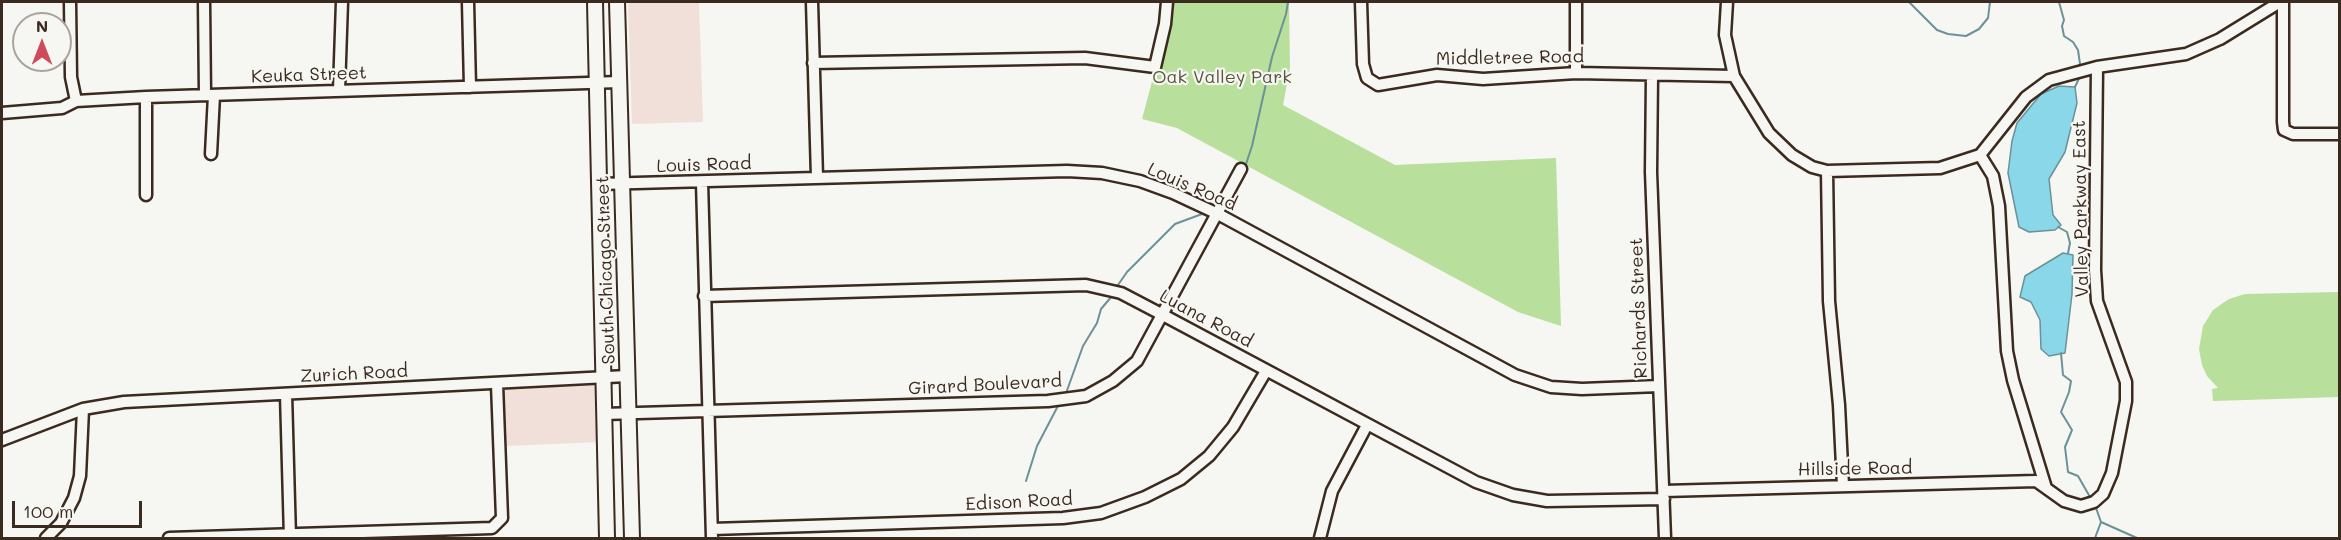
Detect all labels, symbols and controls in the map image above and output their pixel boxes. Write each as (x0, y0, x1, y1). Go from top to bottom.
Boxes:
north arrow (12, 12, 72, 72)
text: N (36, 15, 48, 36)
street label: Middletree Road (1436, 46, 1584, 70)
street label: Keuka Street (251, 62, 367, 88)
park label: Oak Valley Park (1152, 66, 1292, 88)
street label: Valley Parkway East (2069, 120, 2093, 298)
street label: Louis Road (656, 153, 752, 177)
street label: Louis Road (1144, 159, 1240, 215)
street label: South Chicago Street (592, 175, 620, 365)
street label: Richards Street (1626, 237, 1652, 379)
street label: Luana Road (1156, 285, 1256, 353)
street label: Zurich Road (300, 360, 408, 388)
street label: Girard Boulevard (908, 370, 1062, 400)
street label: Hillside Road (1797, 457, 1913, 481)
street label: Edison Road (965, 488, 1073, 516)
scale bar (15, 489, 146, 527)
text: 100 m (23, 499, 73, 523)

